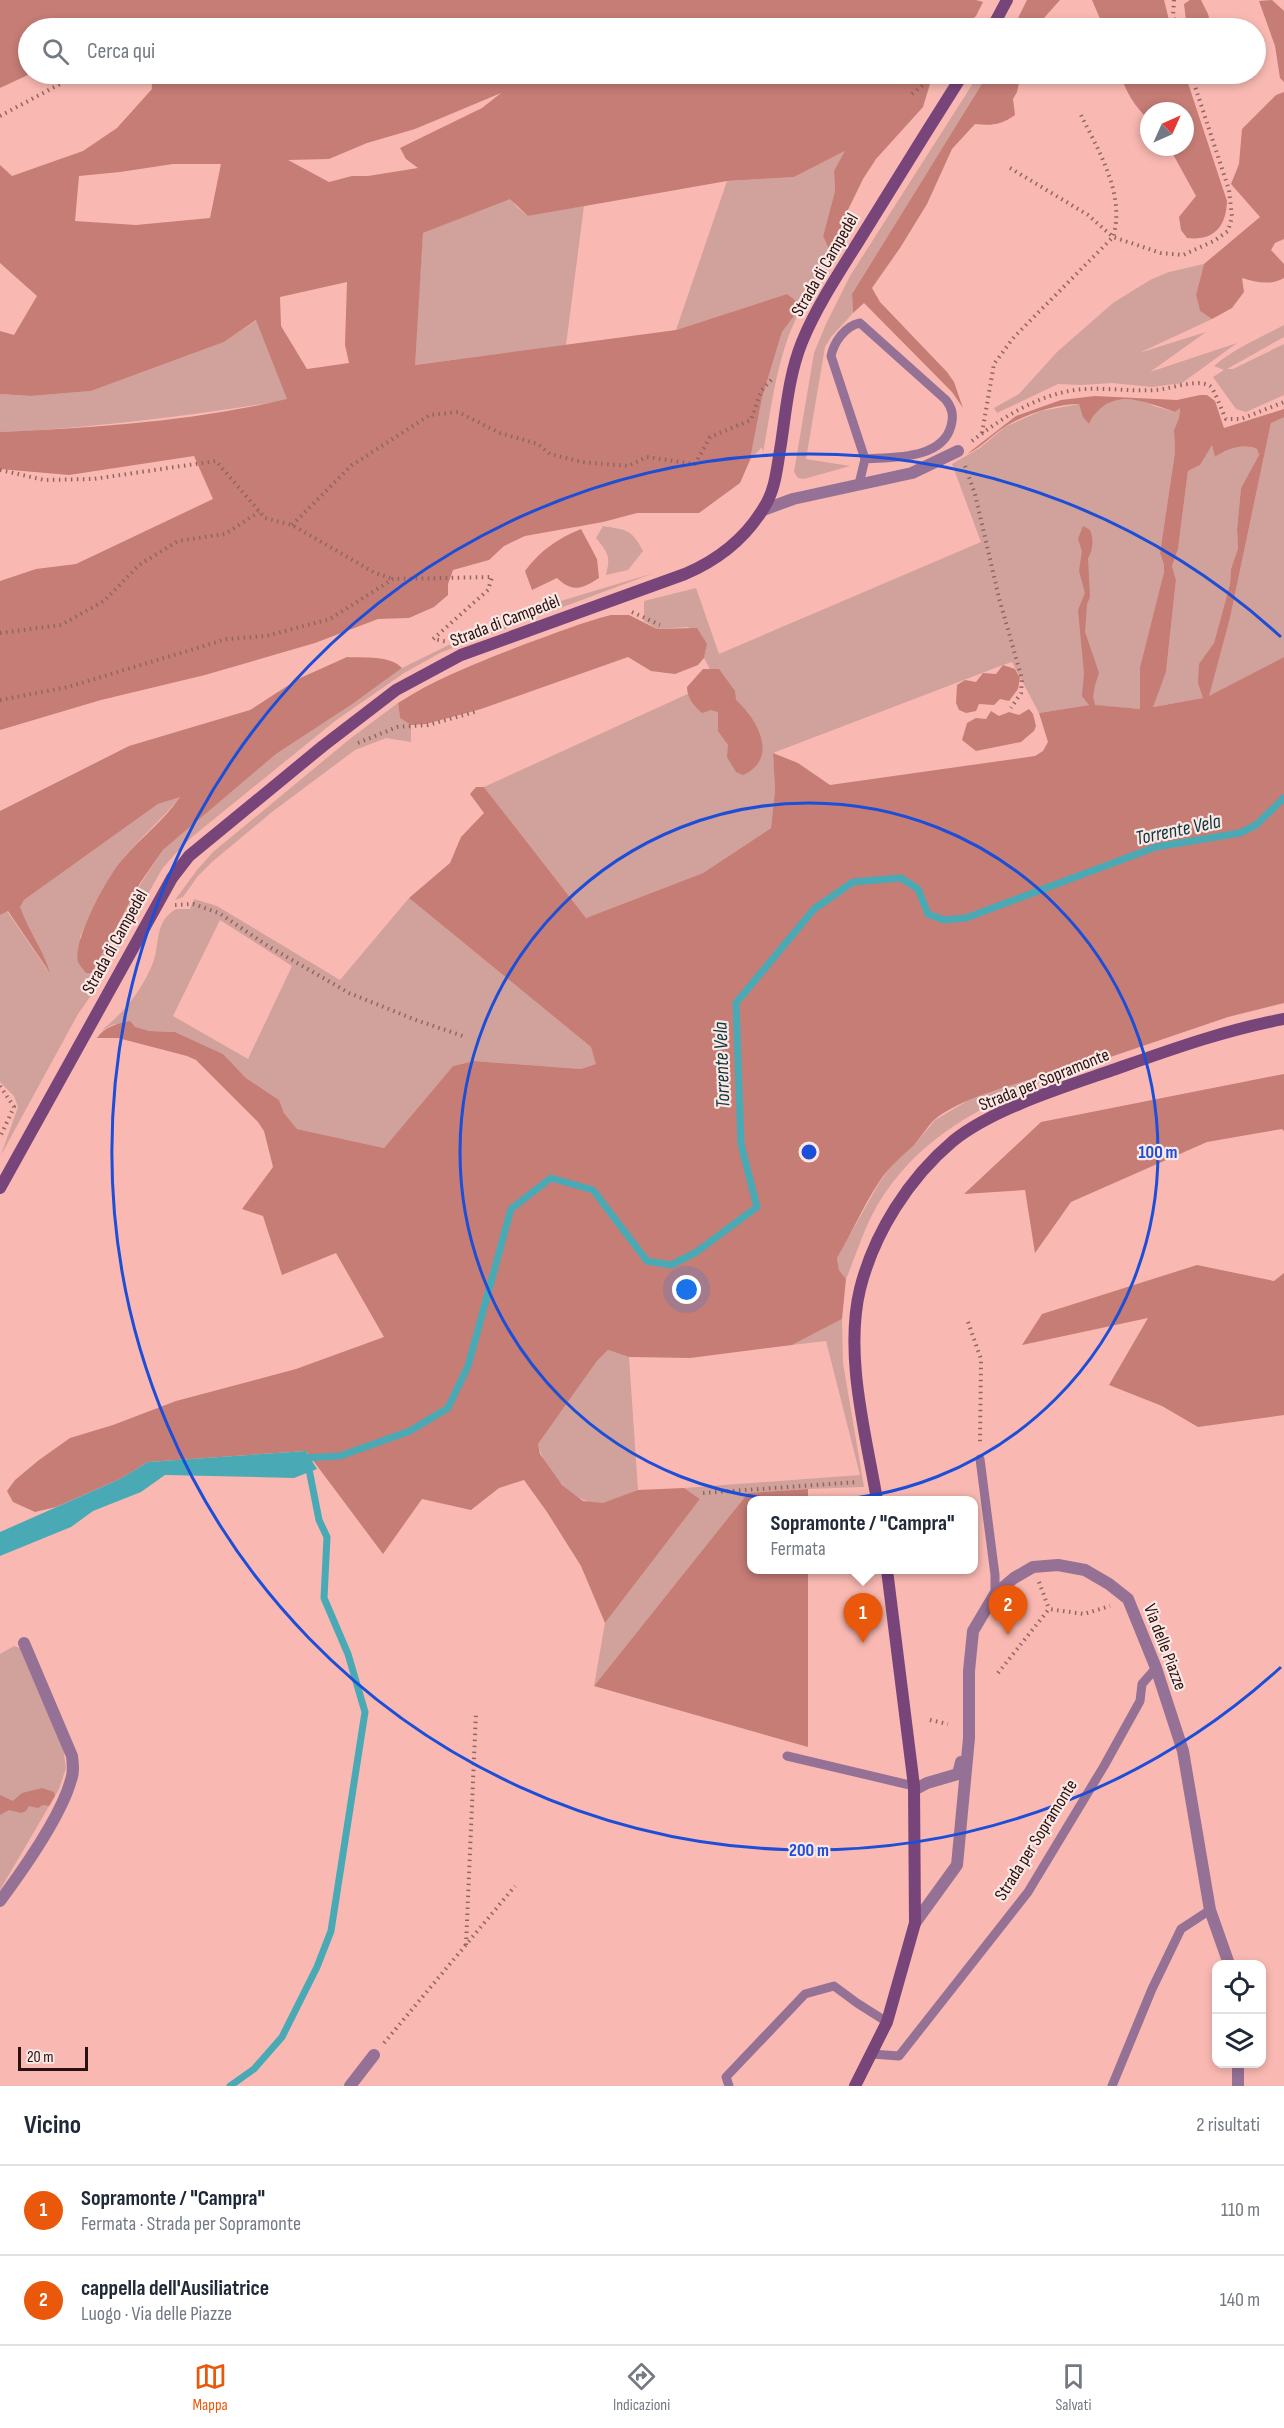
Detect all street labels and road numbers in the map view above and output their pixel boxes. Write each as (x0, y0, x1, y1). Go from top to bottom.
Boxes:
street label: Strada di Campedèl (787, 210, 863, 320)
street label: Strada di Campedèl (447, 590, 563, 652)
street label: Strada di Campedèl (78, 886, 152, 998)
street label: Strada per Sopramonte (976, 1044, 1112, 1116)
street label: Via delle Piazze (1139, 1601, 1191, 1693)
street label: Strada per Sopramonte (990, 1776, 1082, 1904)

